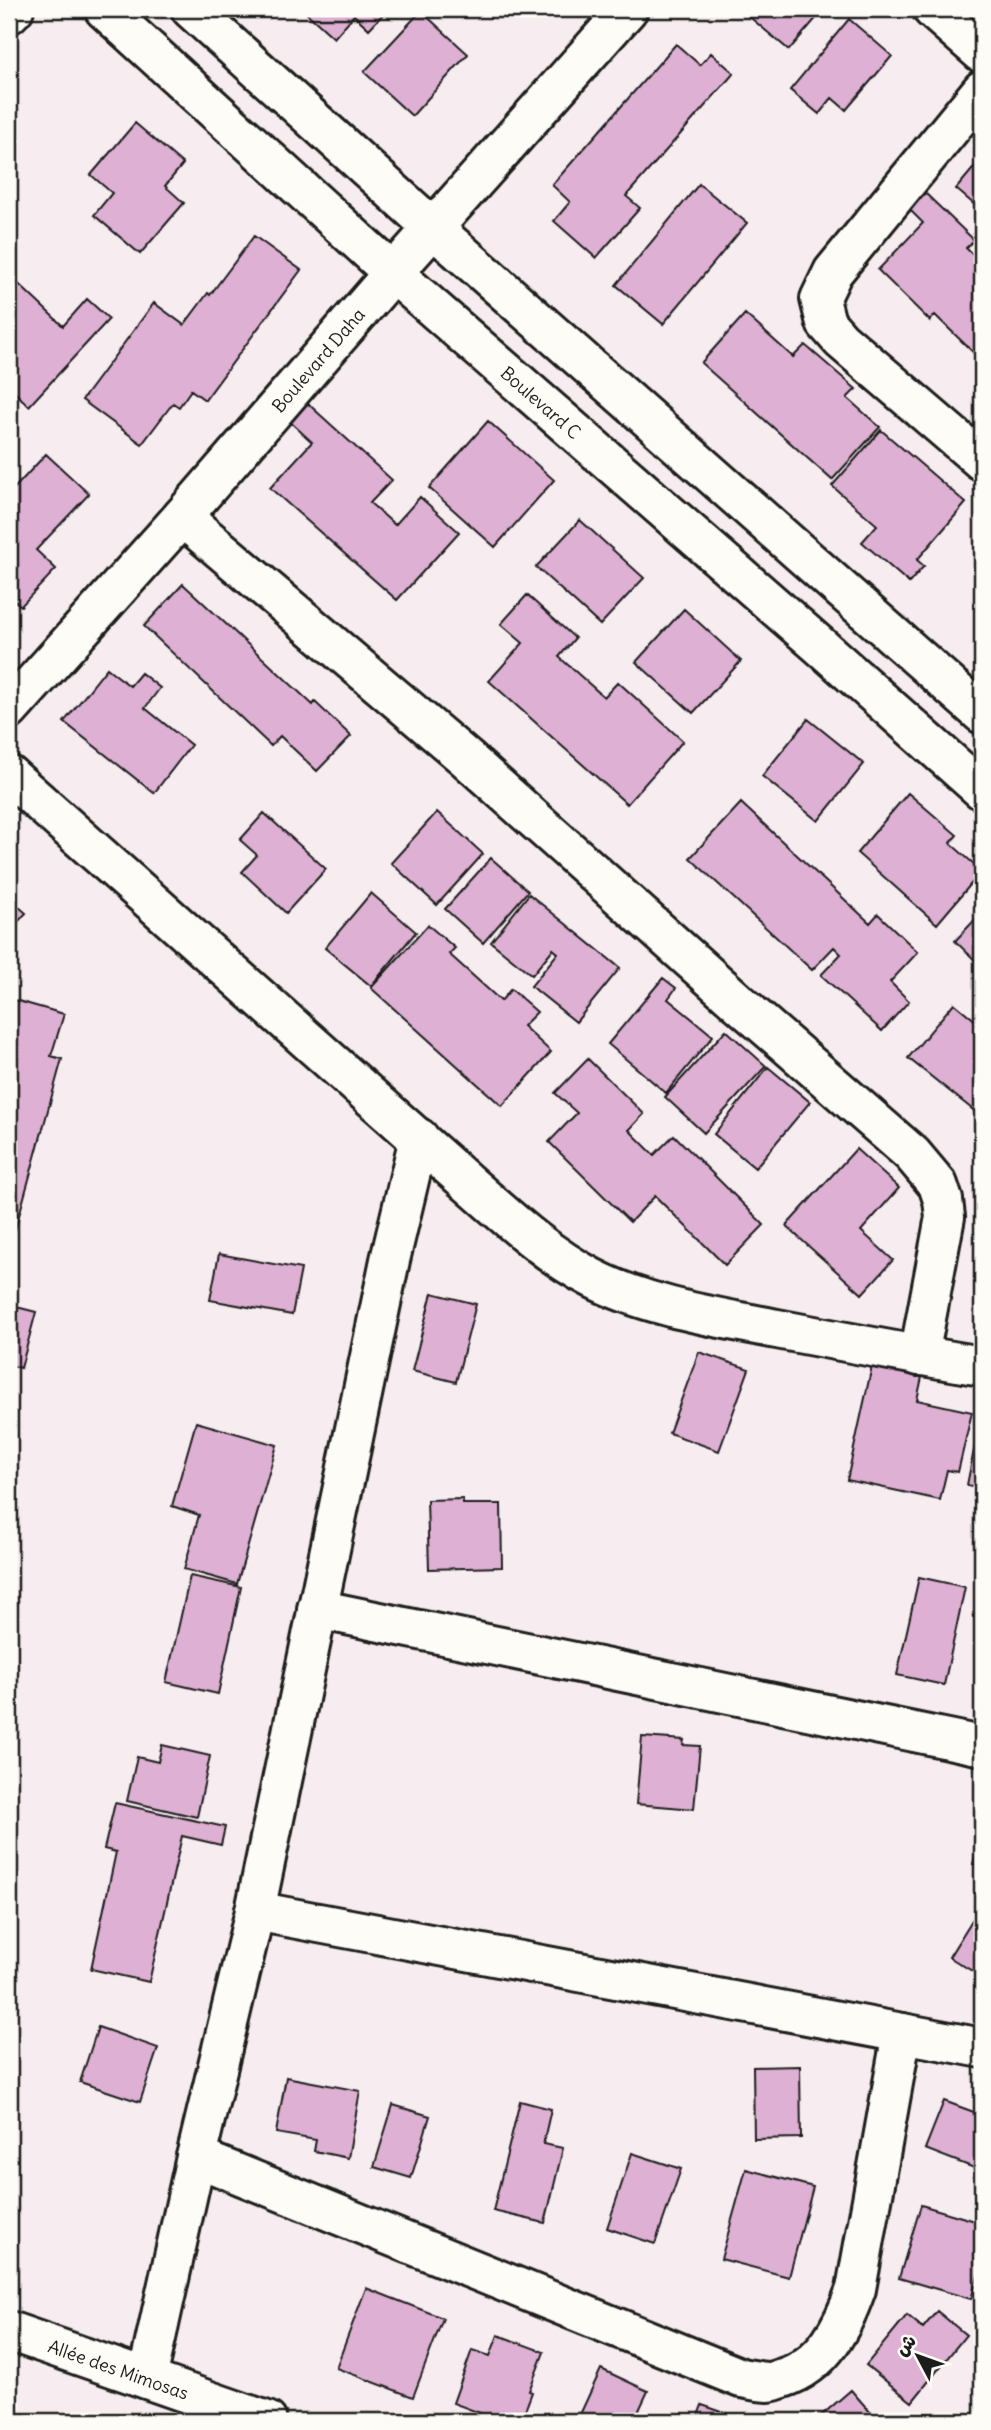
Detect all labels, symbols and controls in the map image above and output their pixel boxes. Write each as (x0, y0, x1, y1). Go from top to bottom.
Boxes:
street label: Boulevard Daha (266, 303, 369, 417)
street label: Boulevard C (496, 361, 586, 444)
north arrow (883, 2322, 953, 2392)
text: ش (889, 2329, 921, 2361)
street label: Allée des Mimosas (45, 2334, 192, 2404)

